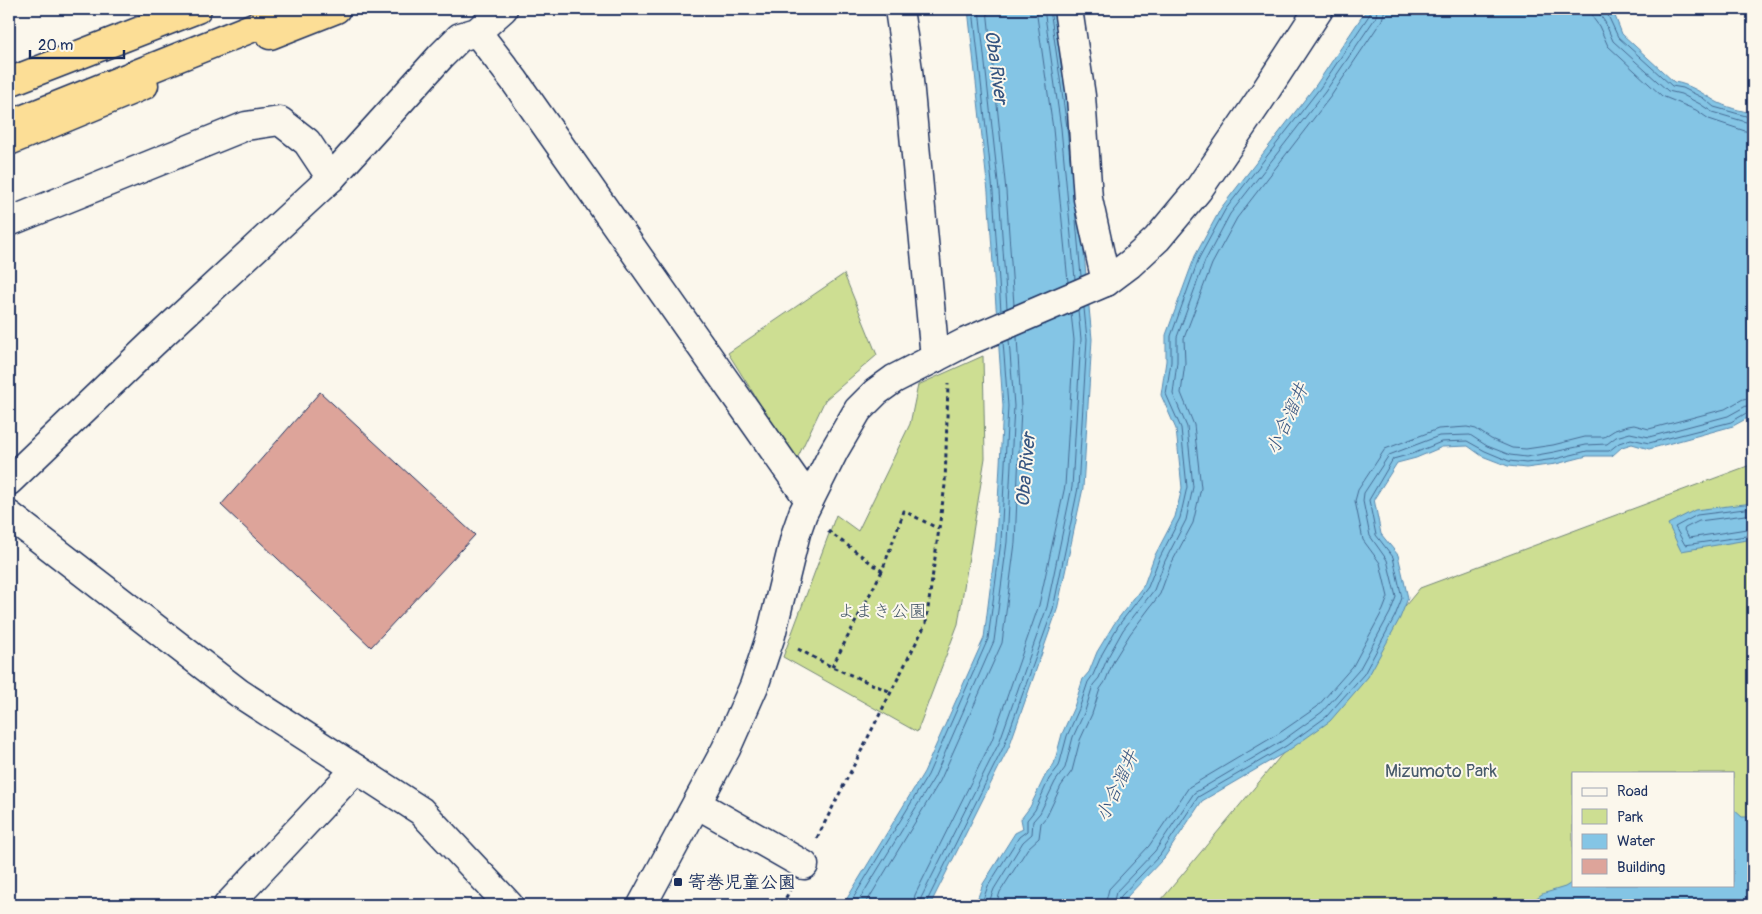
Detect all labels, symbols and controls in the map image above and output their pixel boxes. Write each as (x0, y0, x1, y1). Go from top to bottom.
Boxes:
scale bar (30, 28, 124, 60)
water label: Oba River (979, 29, 1013, 108)
text: 20 m (38, 36, 73, 55)
water label: 小合溜井 (1260, 379, 1314, 459)
water label: Oba River (1011, 430, 1041, 508)
park label: よまき公園 (837, 600, 927, 623)
water label: 小合溜井 (1090, 746, 1144, 826)
park label: Mizumoto Park (1385, 760, 1498, 783)
legend (1572, 772, 1734, 886)
text: Road (1617, 782, 1648, 801)
text: Park (1617, 808, 1644, 827)
text: Water (1617, 832, 1656, 851)
text: Building (1617, 858, 1665, 877)
place label: 寄巻児童公園 (688, 871, 796, 894)
marker: 寄巻児童公園 (672, 876, 684, 888)

